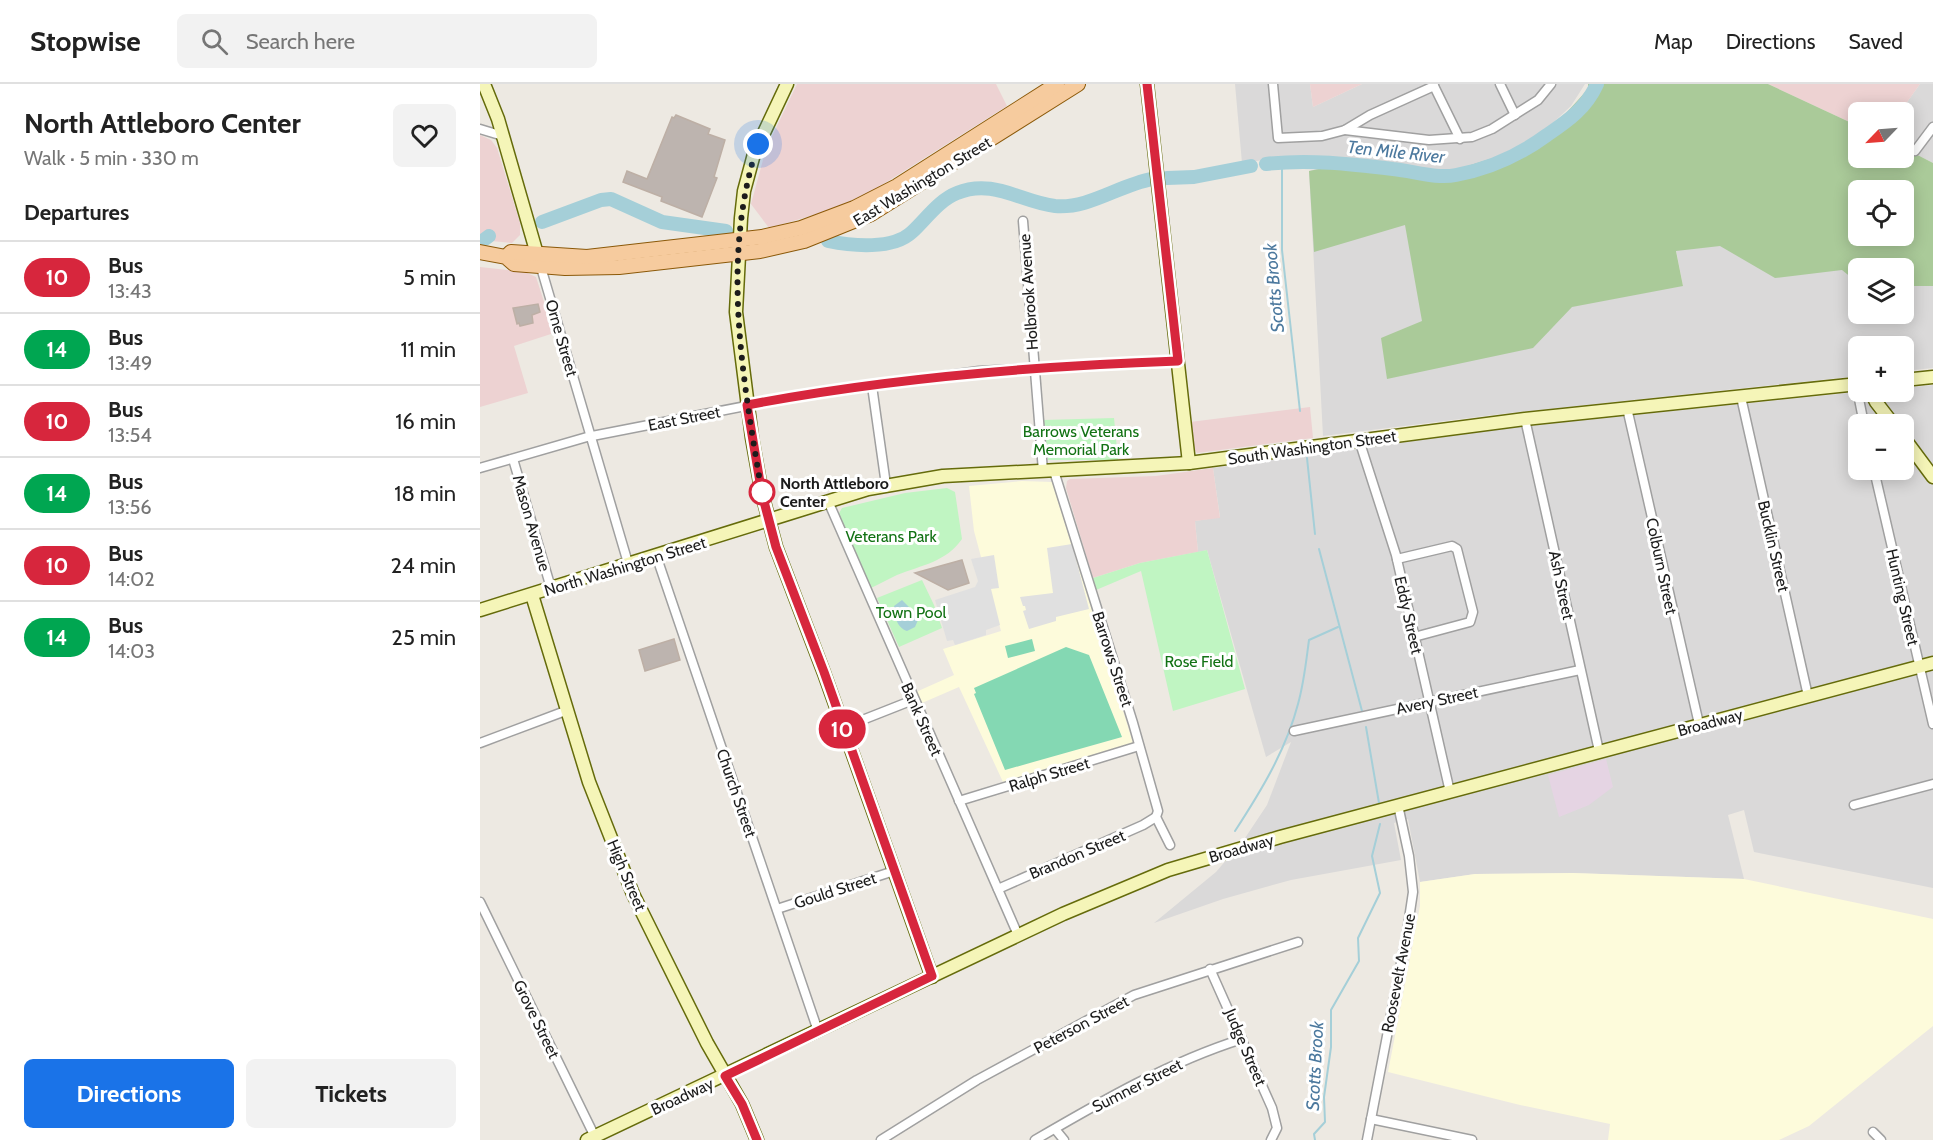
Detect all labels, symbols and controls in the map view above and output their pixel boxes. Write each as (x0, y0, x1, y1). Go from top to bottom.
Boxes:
search box (177, 14, 597, 68)
text: Stopwise (30, 24, 141, 58)
icon: search (198, 25, 231, 58)
text: Search here (246, 28, 355, 55)
text: Map (1654, 29, 1693, 54)
text: Directions (1726, 29, 1815, 54)
text: Saved (1848, 29, 1903, 54)
north arrow (1848, 102, 1914, 168)
map controls (1848, 102, 1914, 480)
button: heart (393, 104, 456, 167)
text: North Attleboro Center (24, 106, 301, 140)
your location (743, 129, 773, 159)
street label: East Washington Street (850, 132, 995, 230)
water label: Ten Mile River (1346, 136, 1447, 168)
text: Walk · 5 min · 330 m (24, 146, 199, 170)
button: locate (1848, 180, 1914, 246)
text: Departures (24, 199, 129, 226)
street label: Holbrook Avenue (1015, 233, 1042, 351)
water label: Scotts Brook (1259, 241, 1289, 334)
text: Bus (108, 252, 143, 279)
button: layers (1848, 258, 1914, 324)
text: 5 min (403, 264, 456, 291)
text: 10 (46, 265, 68, 290)
text: 13:43 (108, 279, 152, 303)
street label: Orne Street (541, 297, 582, 379)
text: Bus (108, 324, 143, 351)
text: 11 min (400, 336, 456, 363)
button: + (1848, 336, 1914, 402)
text: 14 (47, 337, 67, 362)
text: 13:49 (108, 351, 152, 375)
text: Bus (108, 396, 143, 423)
street label: East Street (646, 402, 722, 435)
text: 16 min (395, 408, 456, 435)
text: 10 (46, 409, 68, 434)
button: − (1848, 414, 1914, 480)
park label: Barrows Veterans Memorial Park (1023, 422, 1140, 459)
text: 13:54 (108, 423, 152, 447)
street label: South Washington Street (1227, 426, 1398, 469)
text: Bus (108, 468, 143, 495)
street label: Mason Avenue (509, 473, 554, 573)
place label: North Attleboro Center (780, 474, 889, 511)
marker: North Attleboro Center (749, 479, 775, 505)
text: 18 min (394, 480, 456, 507)
text: 14 (47, 481, 67, 506)
text: 13:56 (108, 495, 152, 519)
street label: Bucklin Street (1754, 499, 1793, 594)
street label: Colburn Street (1642, 516, 1681, 617)
park label: Veterans Park (845, 527, 937, 546)
street label: North Washington Street (542, 533, 709, 600)
text: Bus (108, 540, 143, 567)
street label: Hunting Street (1882, 547, 1923, 648)
street label: Ash Street (1545, 549, 1578, 622)
text: 24 min (391, 552, 456, 579)
text: 10 (46, 553, 68, 578)
text: 14:02 (108, 567, 155, 591)
street label: Eddy Street (1390, 574, 1427, 656)
park label: Town Pool (876, 603, 946, 622)
street label: Barrows Street (1088, 609, 1137, 710)
text: Bus (108, 612, 143, 639)
text: 25 min (391, 624, 456, 651)
text: 14 (47, 625, 67, 650)
text: 14:03 (108, 639, 155, 663)
park label: Rose Field (1165, 652, 1233, 671)
street label: Bank Street (897, 680, 946, 759)
street label: Avery Street (1394, 682, 1480, 718)
street label: Broadway (1675, 705, 1745, 740)
line badge: 10 (815, 710, 869, 748)
text: 10 (831, 717, 853, 742)
street label: Church Street (713, 746, 761, 841)
street label: Ralph Street (1007, 753, 1092, 796)
street label: Brandon Street (1026, 825, 1129, 883)
street label: Broadway (1206, 830, 1276, 867)
street label: High Street (603, 837, 650, 914)
street label: Gould Street (792, 868, 879, 913)
street label: Roosevelt Avenue (1378, 912, 1419, 1034)
street label: Grove Street (509, 977, 564, 1062)
street label: Peterson Street (1031, 991, 1132, 1057)
street label: Judge Street (1220, 1005, 1271, 1089)
water label: Scotts Brook (1302, 1019, 1328, 1111)
street label: Sumner Street (1089, 1054, 1186, 1116)
button: Directions (24, 1059, 234, 1128)
button: Tickets (246, 1059, 456, 1128)
street label: Broadway (648, 1074, 716, 1119)

